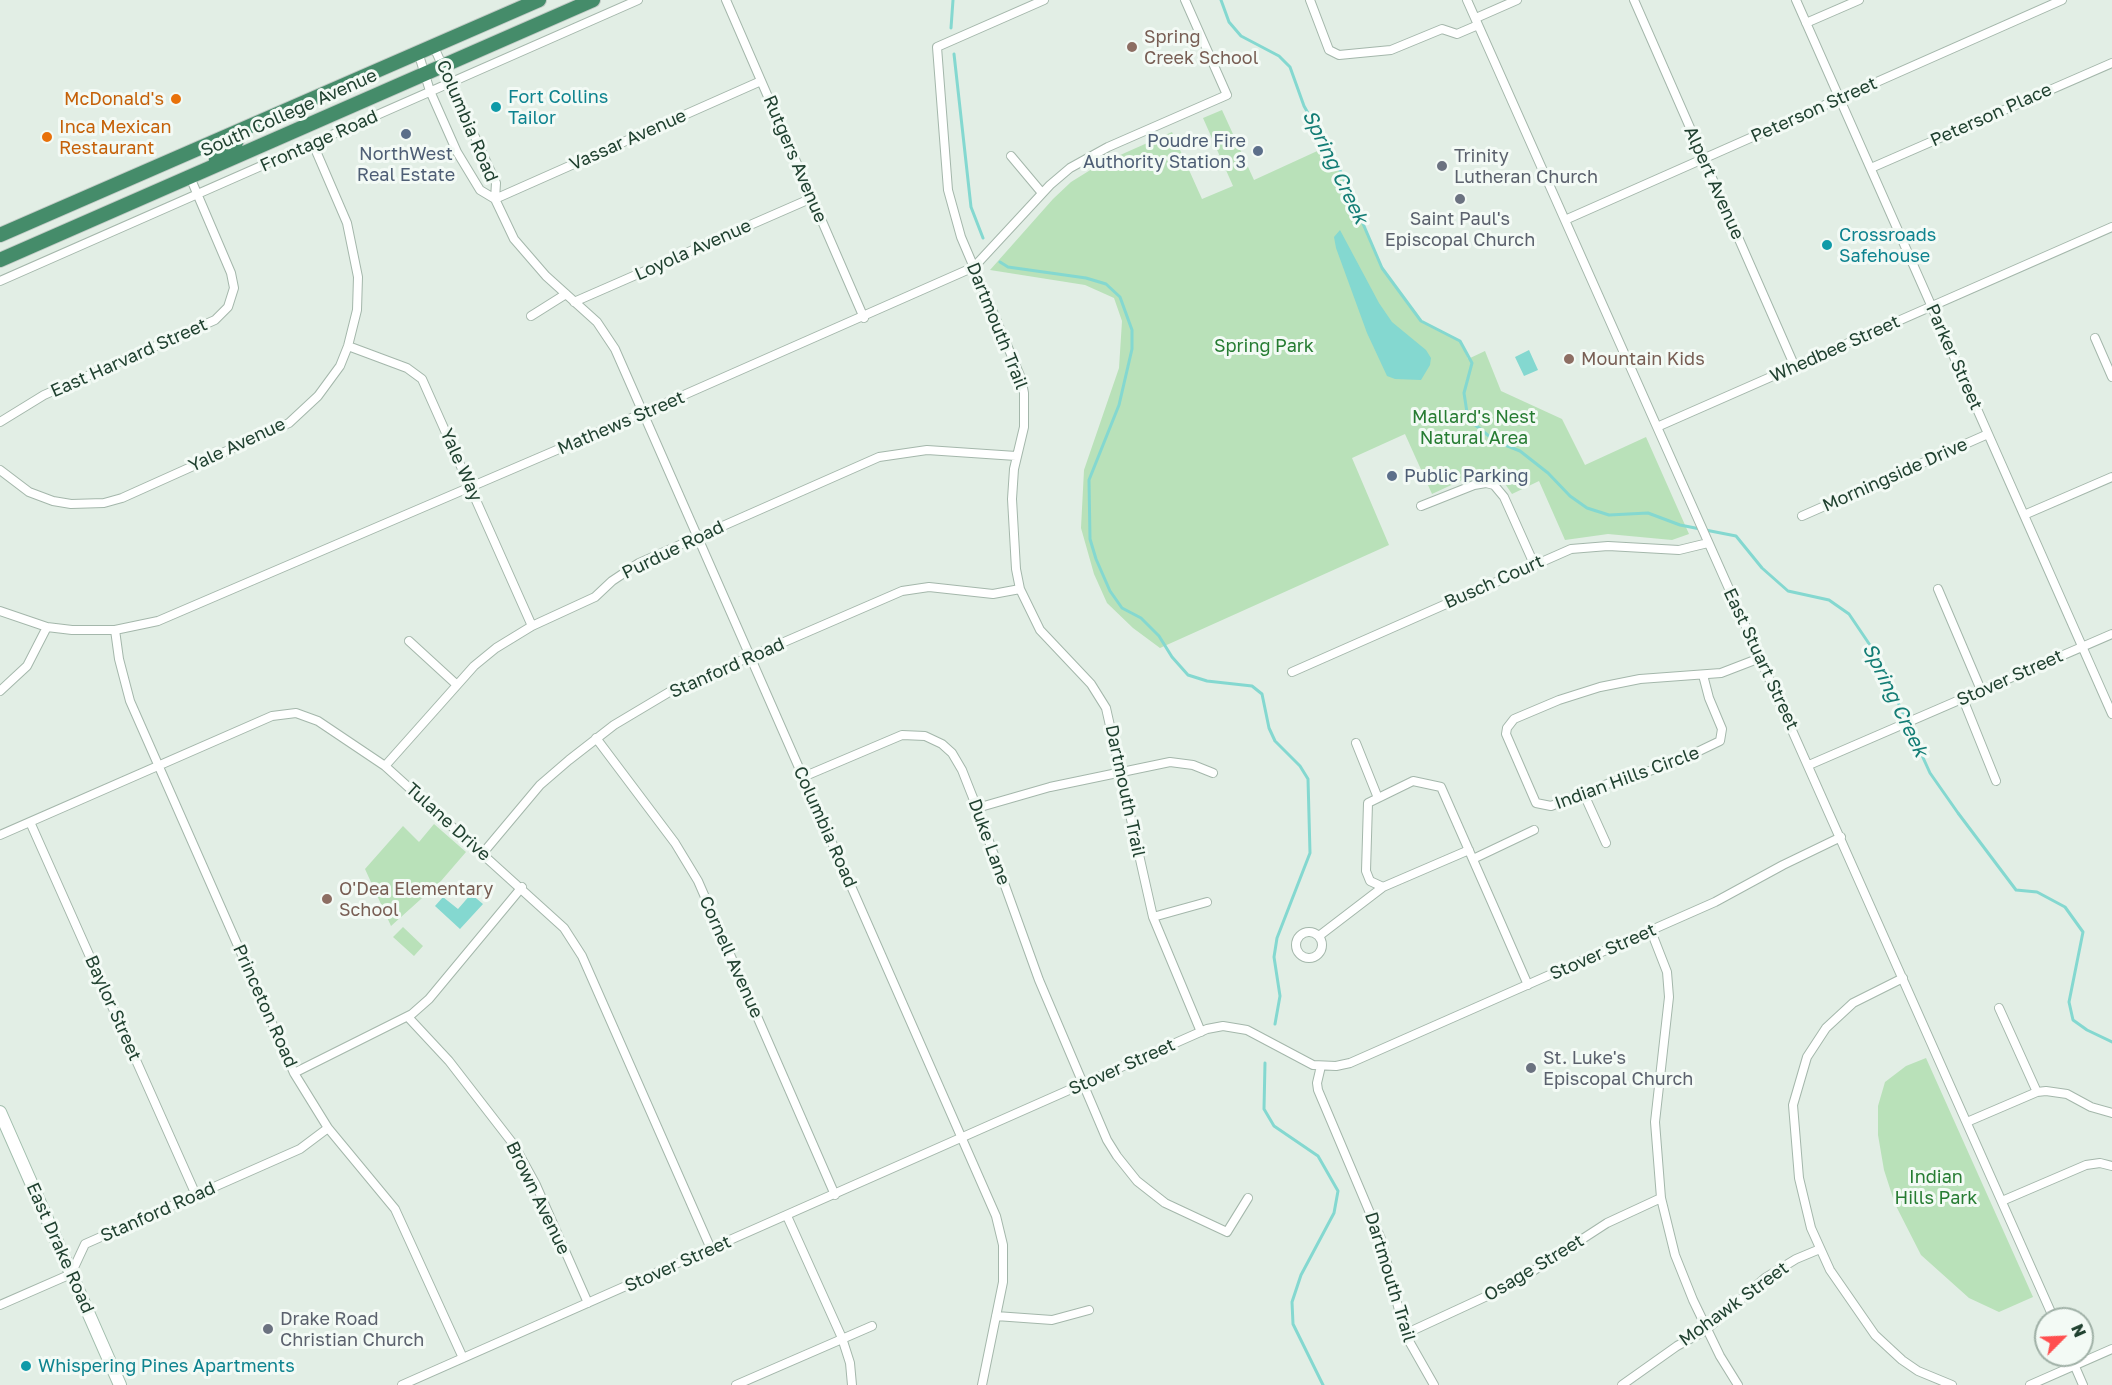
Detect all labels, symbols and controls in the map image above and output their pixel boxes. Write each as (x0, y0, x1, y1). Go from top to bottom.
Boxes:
place label: Spring Creek School (1144, 26, 1258, 68)
marker: Spring Creek School (1125, 40, 1139, 54)
street label: Columbia Road (432, 57, 502, 185)
street label: South College Avenue (198, 64, 380, 162)
street label: Peterson Street (1748, 72, 1880, 148)
street label: Peterson Place (1927, 79, 2055, 151)
place label: Fort Collins Tailor (508, 86, 608, 128)
place label: McDonald's (64, 88, 164, 110)
marker: McDonald's (169, 92, 183, 106)
street label: Rutgers Avenue (758, 92, 832, 226)
marker: Fort Collins Tailor (489, 100, 503, 114)
street label: Frontage Road (257, 105, 381, 177)
street label: Vassar Avenue (566, 105, 690, 175)
water label: Spring Creek (1297, 106, 1373, 228)
place label: Inca Mexican Restaurant (59, 116, 172, 158)
street label: Alpert Avenue (1679, 123, 1749, 243)
marker: NorthWest Real Estate (399, 127, 413, 141)
marker: Inca Mexican Restaurant (40, 130, 54, 144)
place label: Poudre Fire Authority Station 3 (1083, 130, 1246, 172)
place label: NorthWest Real Estate (357, 143, 455, 186)
marker: Poudre Fire Authority Station 3 (1251, 144, 1265, 158)
place label: Trinity Lutheran Church (1454, 145, 1598, 188)
marker: Trinity Lutheran Church (1435, 159, 1449, 173)
marker: Saint Paul's Episcopal Church (1453, 192, 1467, 206)
place label: Saint Paul's Episcopal Church (1385, 208, 1535, 250)
street label: Loyola Avenue (632, 215, 754, 285)
place label: Crossroads Safehouse (1839, 224, 1936, 266)
marker: Crossroads Safehouse (1820, 238, 1834, 252)
street label: Dartmouth Trail (962, 259, 1032, 393)
street label: Parker Street (1921, 301, 1987, 413)
street label: Whedbee Street (1767, 311, 1903, 387)
street label: East Harvard Street (47, 314, 211, 402)
park label: Spring Park (1214, 335, 1314, 357)
place label: Mountain Kids (1581, 348, 1705, 370)
marker: Mountain Kids (1562, 352, 1576, 366)
street label: Mathews Street (554, 387, 688, 459)
park label: Mallard's Nest Natural Area (1412, 406, 1536, 448)
street label: Yale Avenue (185, 413, 289, 477)
street label: Yale Way (435, 425, 487, 505)
street label: Morningside Drive (1819, 433, 1971, 517)
place label: Public Parking (1404, 465, 1529, 487)
marker: Public Parking (1385, 469, 1399, 483)
street label: Purdue Road (619, 516, 727, 584)
street label: Busch Court (1441, 550, 1547, 614)
street label: East Stuart Street (1719, 585, 1803, 733)
street label: Stanford Road (666, 633, 788, 703)
water label: Spring Creek (1857, 639, 1933, 761)
street label: Stover Street (1954, 645, 2066, 711)
street label: Dartmouth Trail (1100, 723, 1150, 859)
street label: Indian Hills Circle (1552, 742, 1702, 814)
street label: Columbia Road (789, 763, 861, 891)
street label: Tulane Drive (401, 778, 495, 866)
street label: Duke Lane (963, 796, 1015, 888)
place label: O'Dea Elementary School (339, 878, 493, 920)
marker: O'Dea Elementary School (320, 892, 334, 906)
street label: Cornell Avenue (694, 893, 768, 1021)
street label: Stover Street (1547, 919, 1659, 985)
street label: Princeton Road (228, 941, 302, 1071)
street label: Baylor Street (80, 952, 146, 1064)
street label: Stover Street (1066, 1034, 1178, 1100)
place label: St. Luke's Episcopal Church (1543, 1047, 1693, 1090)
marker: St. Luke's Episcopal Church (1524, 1061, 1538, 1075)
street label: Brown Avenue (501, 1138, 575, 1258)
park label: Indian Hills Park (1894, 1166, 1978, 1208)
street label: Stanford Road (97, 1177, 219, 1247)
street label: East Drake Road (22, 1179, 98, 1317)
street label: Dartmouth Trail (1360, 1209, 1420, 1345)
street label: Osage Street (1480, 1230, 1588, 1306)
street label: Stover Street (622, 1231, 734, 1297)
street label: Mohawk Street (1675, 1257, 1793, 1351)
north arrow (2034, 1307, 2094, 1367)
place label: Drake Road Christian Church (280, 1308, 424, 1350)
text: N (2067, 1321, 2090, 1340)
marker: Drake Road Christian Church (261, 1322, 275, 1336)
place label: Whispering Pines Apartments (38, 1355, 295, 1377)
marker: Whispering Pines Apartments (19, 1359, 33, 1373)

